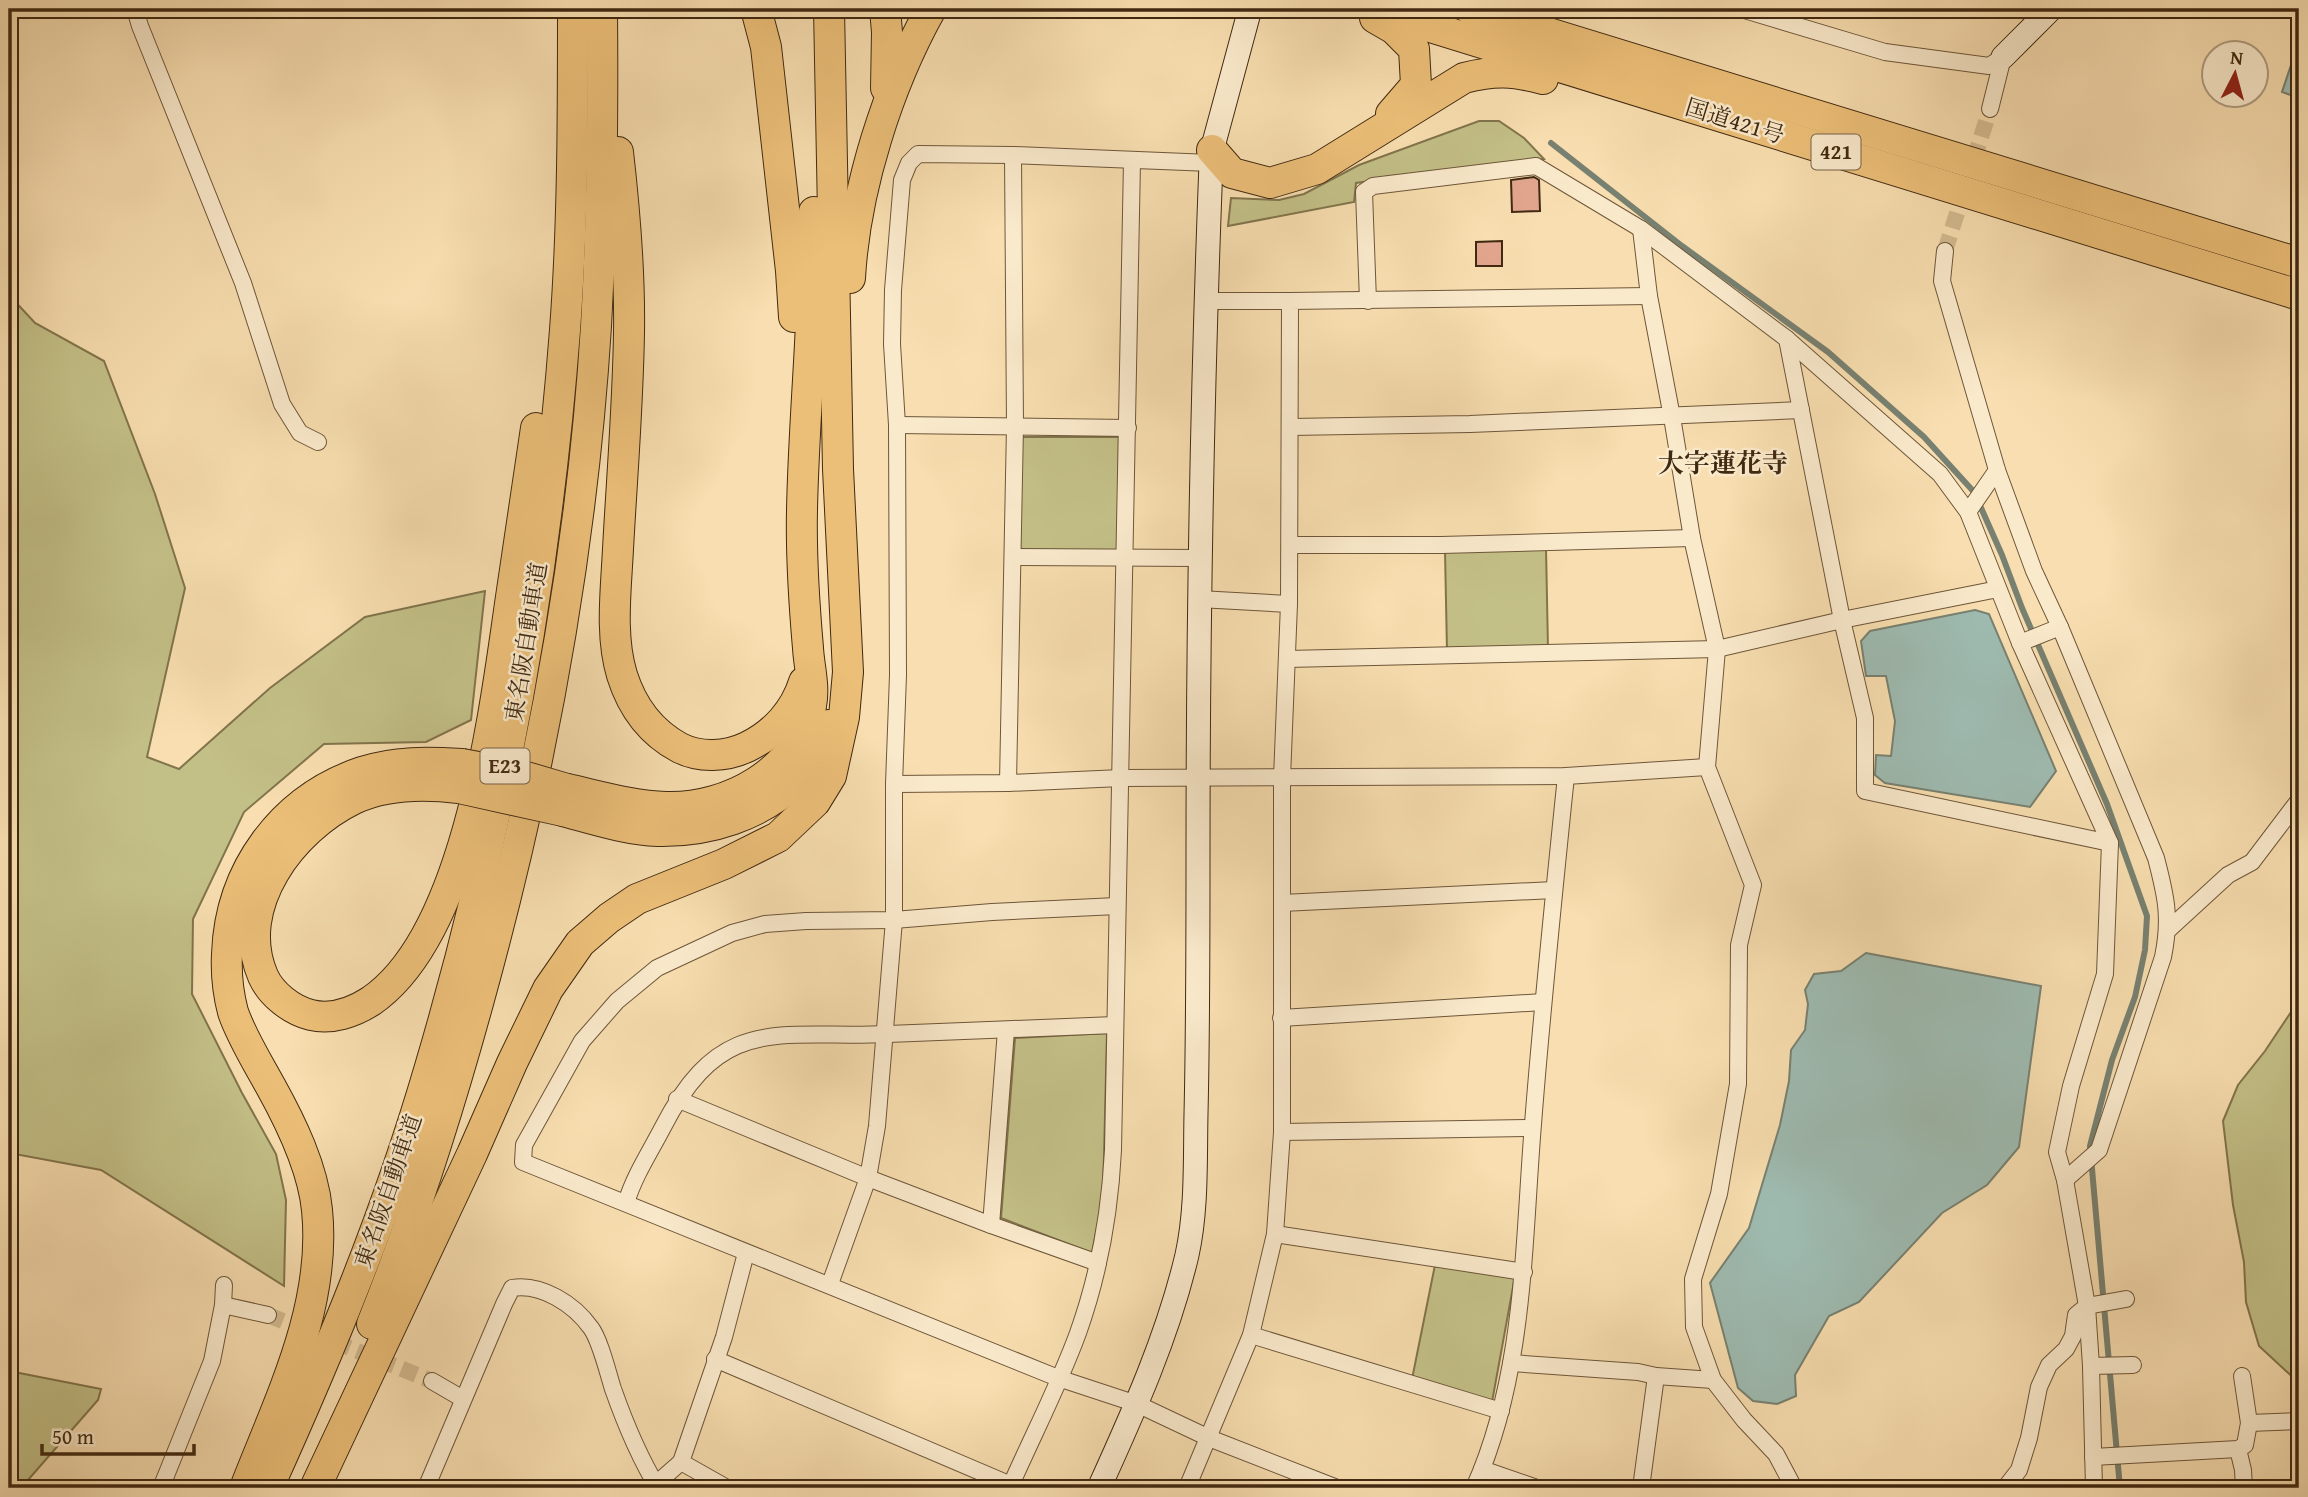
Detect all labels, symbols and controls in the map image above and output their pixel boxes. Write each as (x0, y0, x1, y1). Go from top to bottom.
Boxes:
north arrow (2200, 38, 2270, 108)
text: N (2229, 43, 2245, 72)
street label: 国道421号 (1681, 90, 1789, 151)
road number: 421 (1812, 134, 1860, 170)
district label: 大字蓮花寺 (1658, 443, 1788, 482)
street label: 東名阪自動車道 (497, 560, 554, 724)
road number: E23 (480, 748, 530, 784)
street label: 東名阪自動車道 (346, 1109, 429, 1272)
scale bar (42, 1413, 194, 1457)
text: 50 m (52, 1421, 94, 1452)

